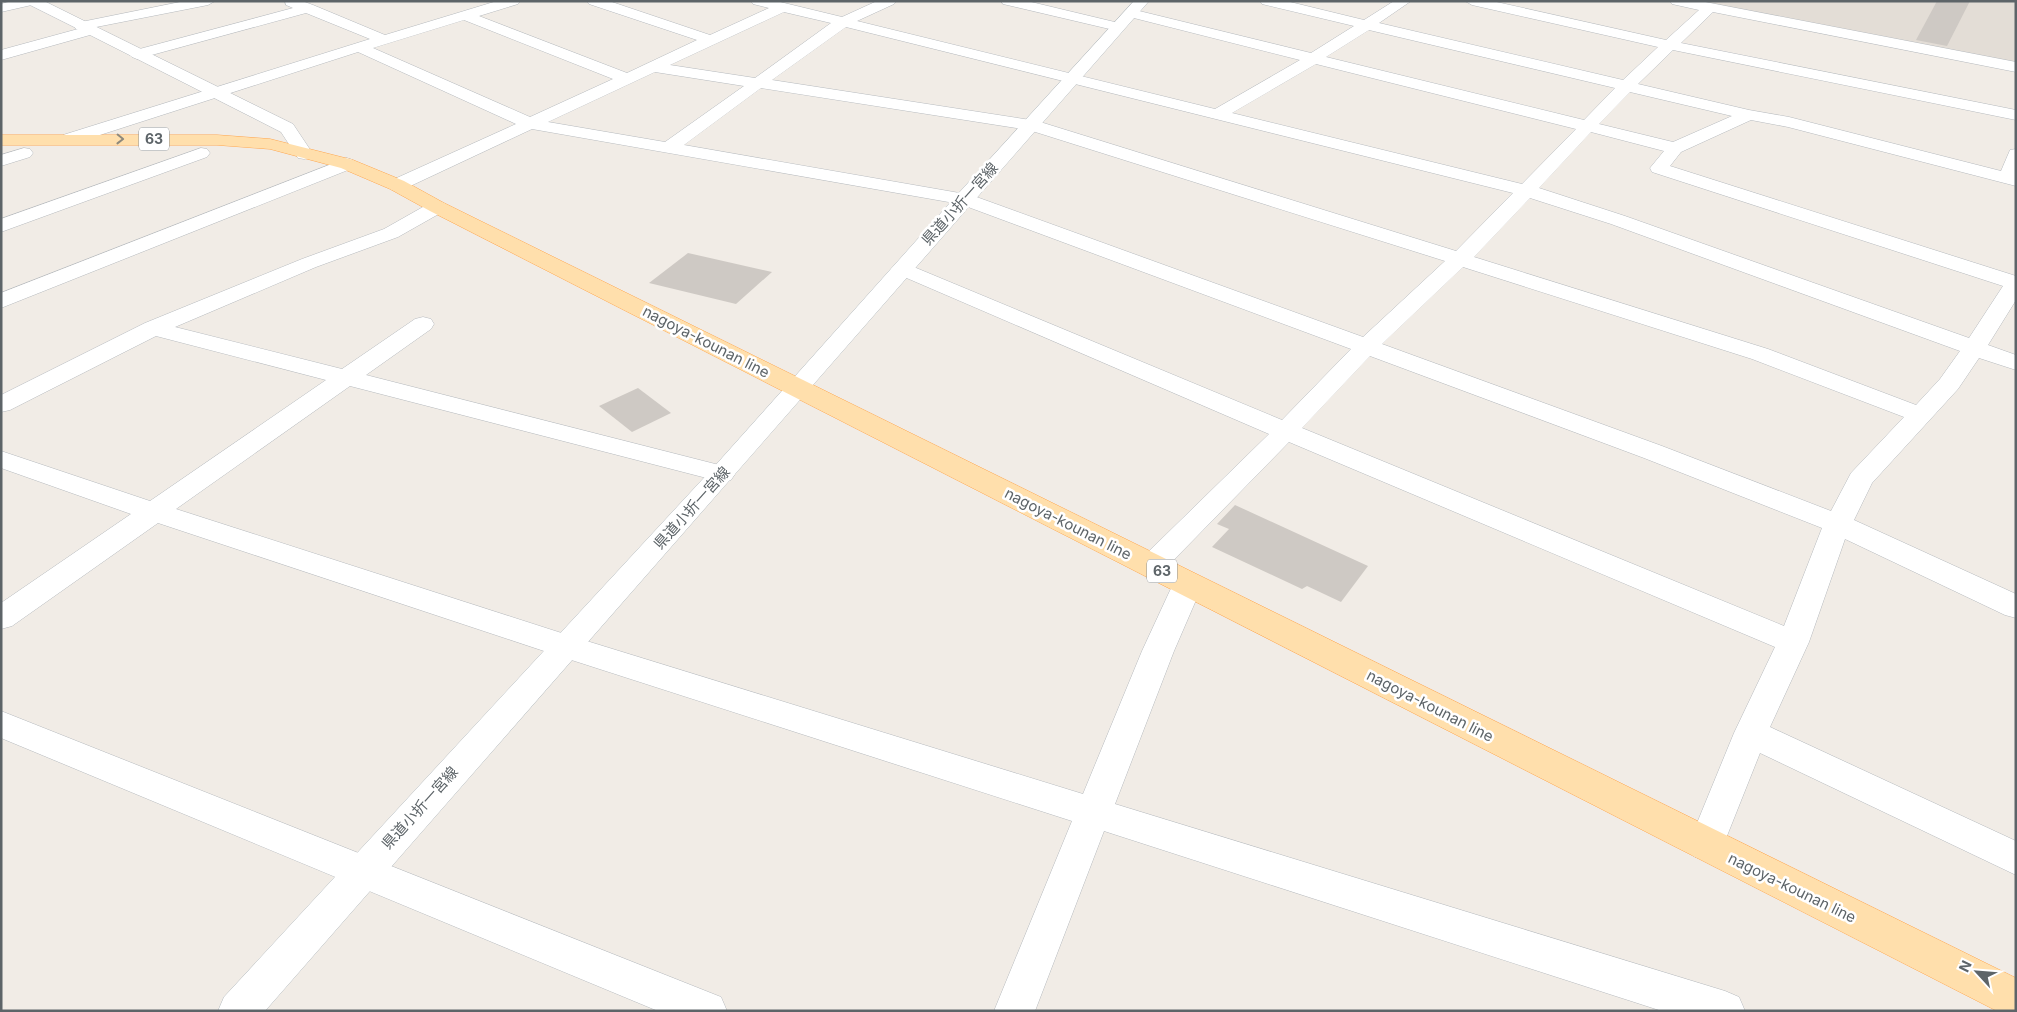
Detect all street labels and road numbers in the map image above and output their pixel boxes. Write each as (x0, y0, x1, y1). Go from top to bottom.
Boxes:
road number: 63 (139, 128, 169, 150)
street label: 県道小折一宮線 (917, 158, 1002, 249)
street label: nagoya-kounan line (640, 301, 773, 382)
street label: 県道小折一宮線 (649, 462, 734, 553)
street label: nagoya-kounan line (1002, 483, 1135, 564)
road number: 63 (1147, 560, 1177, 582)
street label: nagoya-kounan line (1364, 665, 1497, 746)
street label: 県道小折一宮線 (377, 762, 462, 853)
street label: nagoya-kounan line (1725, 848, 1859, 927)

